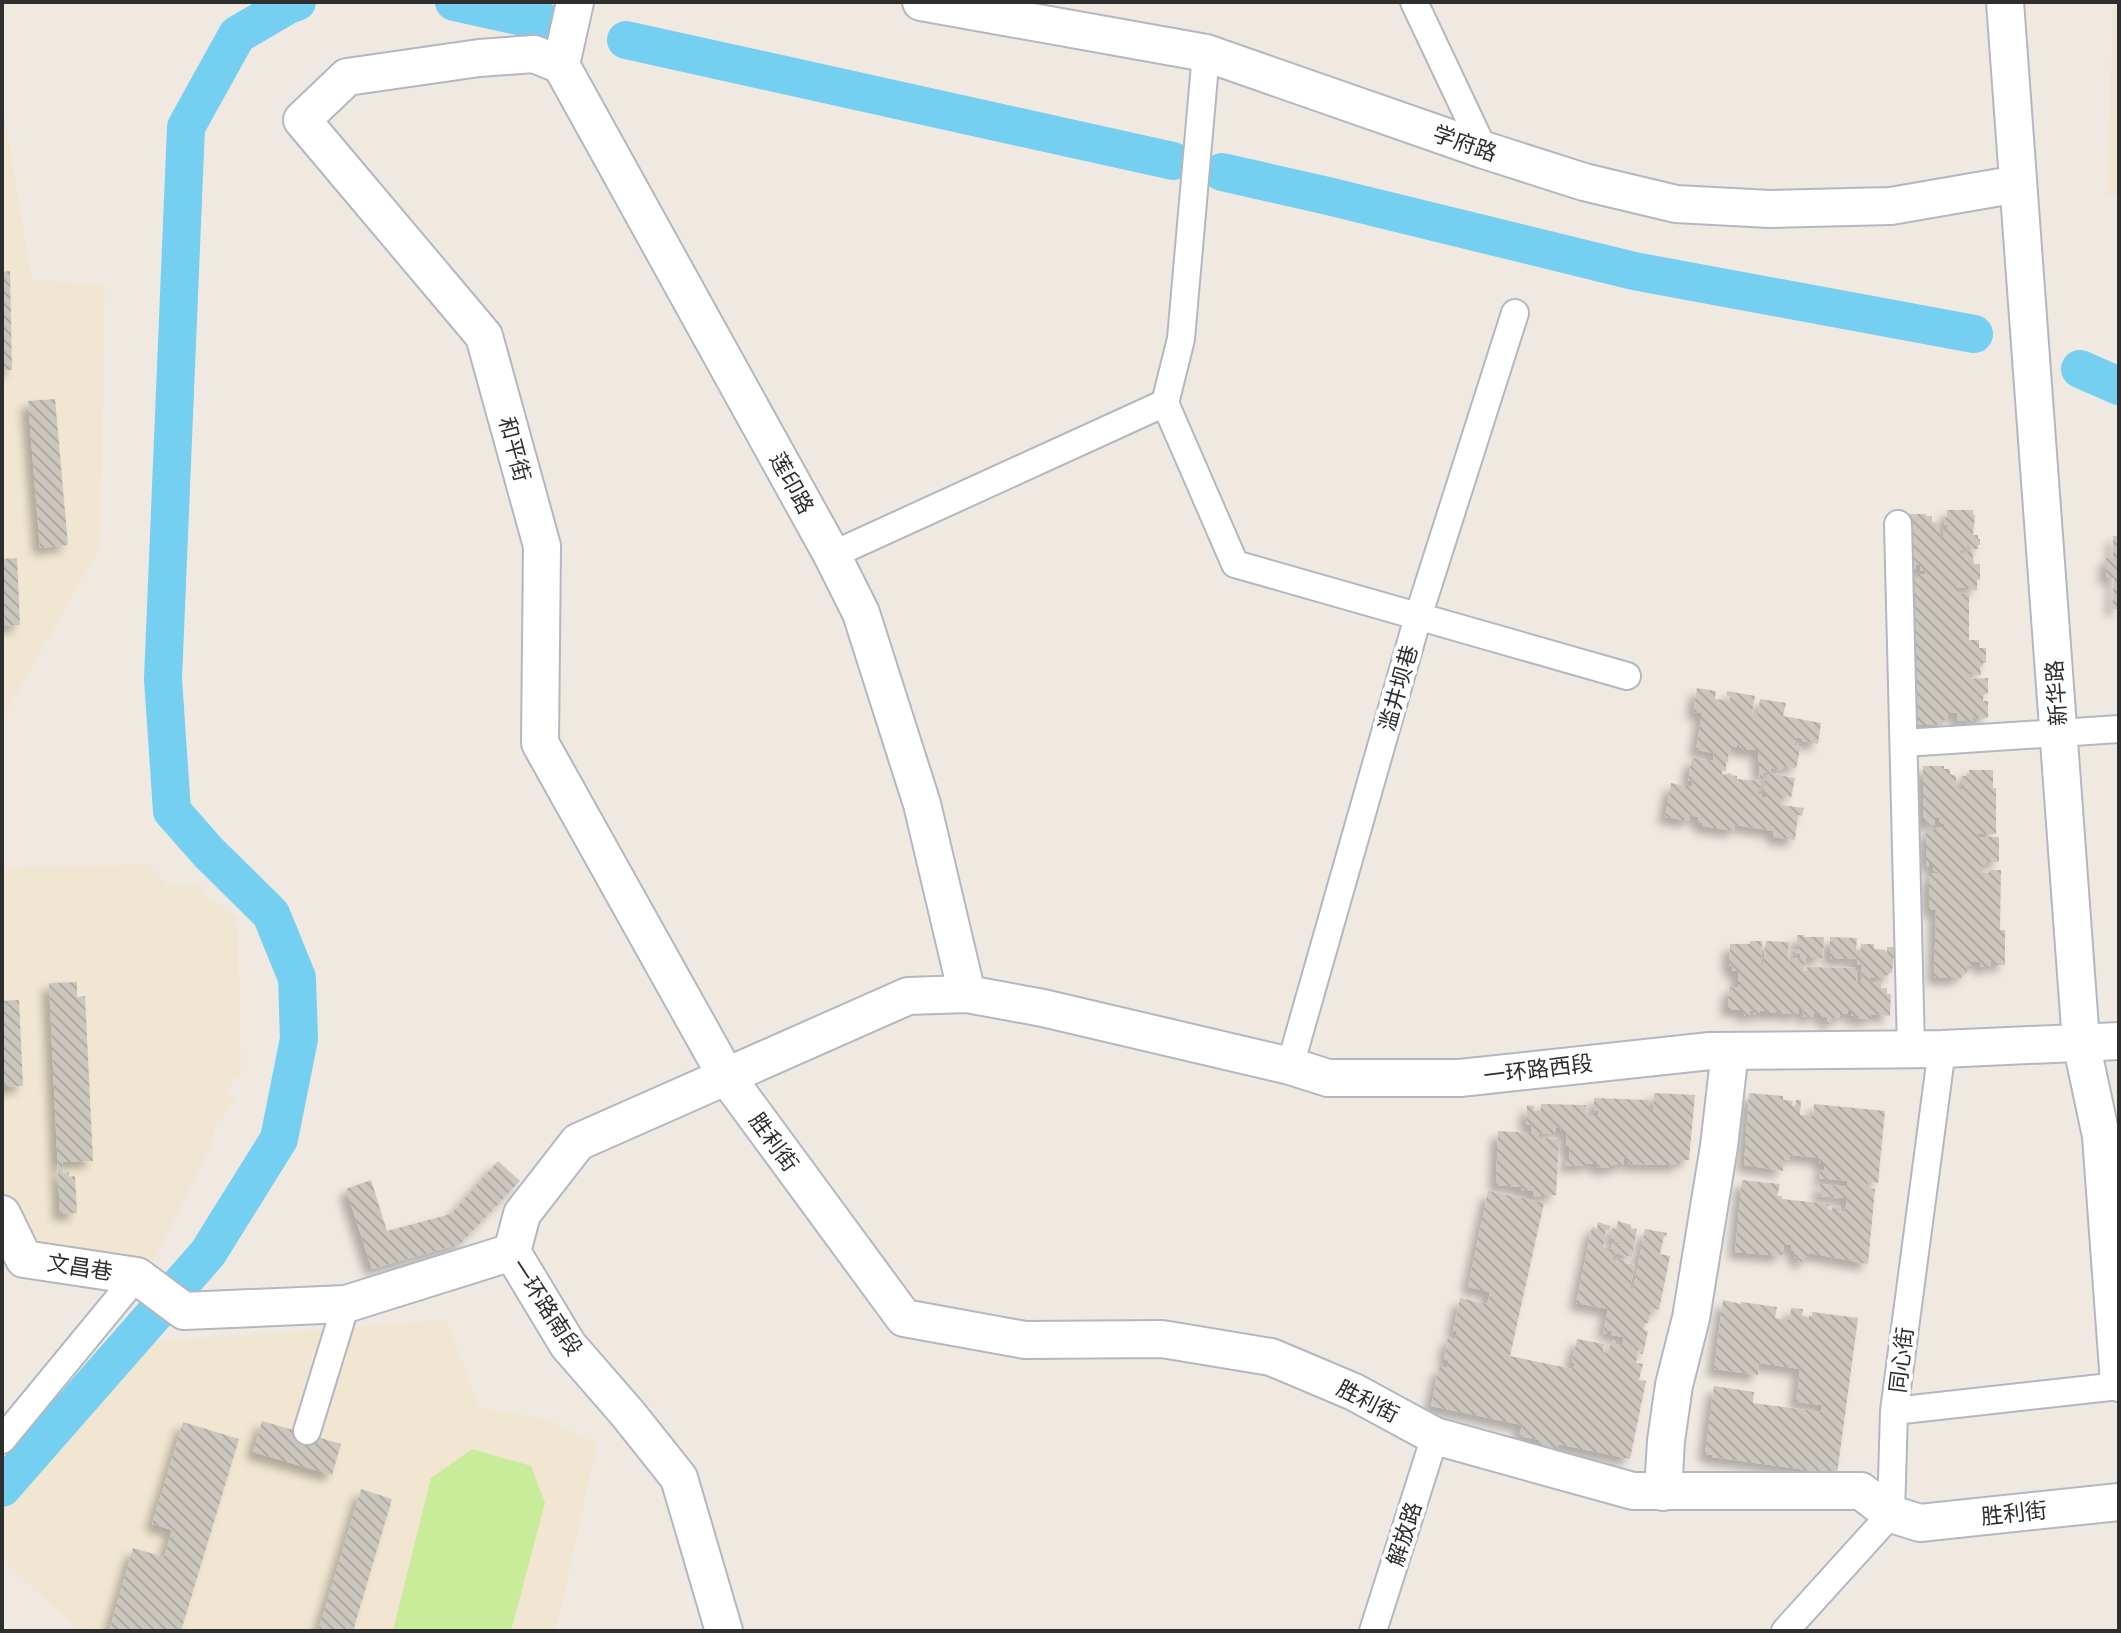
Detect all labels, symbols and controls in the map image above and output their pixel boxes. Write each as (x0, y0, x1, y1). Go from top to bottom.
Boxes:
street label: 学府路 (1428, 118, 1501, 170)
street label: 和平街 (490, 413, 538, 485)
street label: 莲印路 (761, 447, 821, 520)
street label: 滥井坝巷 (1371, 642, 1426, 735)
street label: 新华路 (2039, 659, 2075, 727)
street label: 一环路西段 (1482, 1047, 1595, 1093)
street label: 胜利街 (741, 1106, 806, 1179)
street label: 文昌巷 (45, 1247, 115, 1289)
street label: 一环路南段 (503, 1253, 590, 1362)
street label: 同心街 (1882, 1325, 1922, 1395)
street label: 胜利街 (1331, 1373, 1404, 1431)
street label: 胜利街 (1980, 1495, 2049, 1533)
street label: 解放路 (1380, 1498, 1430, 1571)

